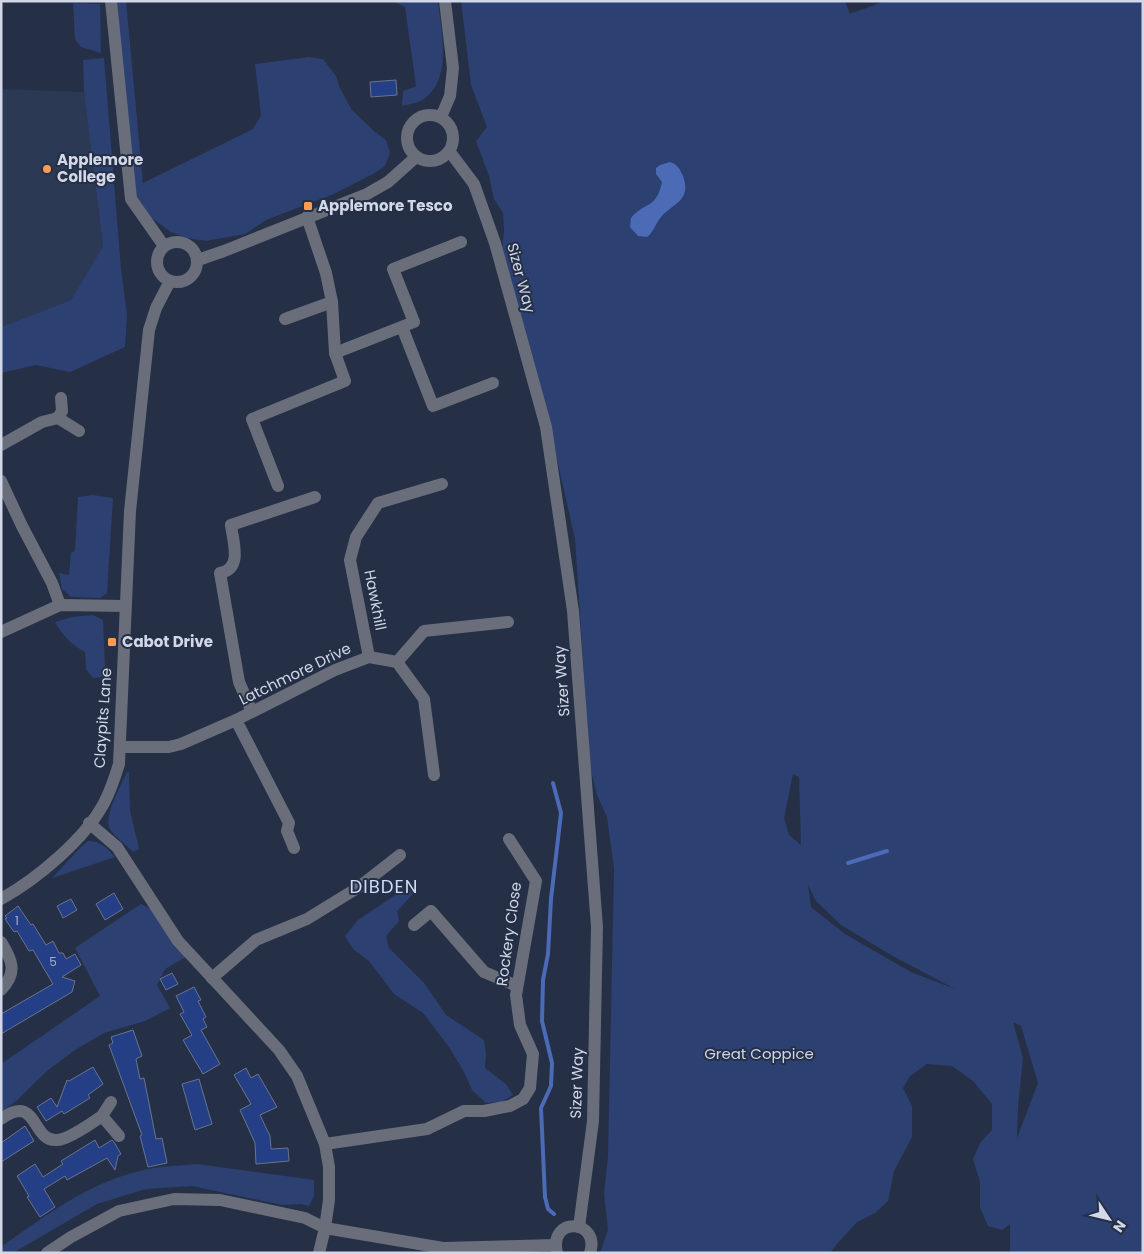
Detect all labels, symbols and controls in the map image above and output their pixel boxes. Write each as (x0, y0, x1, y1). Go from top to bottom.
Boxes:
place label: Applemore College (57, 149, 143, 187)
marker: Applemore College (41, 163, 53, 175)
place label: Applemore Tesco (318, 195, 453, 216)
marker: Applemore Tesco (302, 200, 314, 212)
street label: Sizer Way (502, 241, 541, 316)
street label: Hawkhill (359, 568, 392, 632)
place label: Cabot Drive (122, 631, 213, 652)
marker: Cabot Drive (106, 636, 118, 648)
street label: Latchmore Drive (235, 637, 354, 710)
street label: Sizer Way (548, 644, 574, 717)
street label: Claypits Lane (89, 667, 116, 769)
district label: DIBDEN (350, 874, 418, 899)
street label: Rockery Close (491, 881, 526, 987)
house number: 1 (15, 912, 19, 929)
house number: 5 (49, 953, 57, 970)
park label: Great Coppice (704, 1043, 814, 1064)
street label: Sizer Way (565, 1046, 588, 1119)
north arrow (1084, 1194, 1134, 1244)
text: N (1108, 1216, 1131, 1237)

